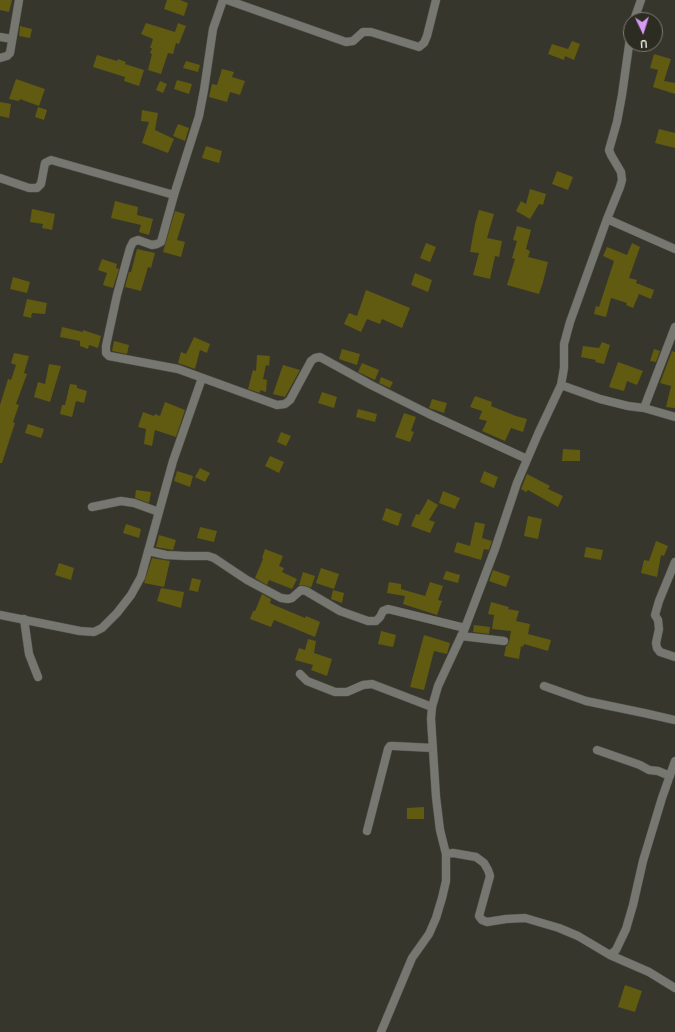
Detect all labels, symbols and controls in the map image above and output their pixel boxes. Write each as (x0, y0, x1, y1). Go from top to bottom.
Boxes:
north arrow (623, 12, 663, 52)
text: U (640, 37, 648, 50)

